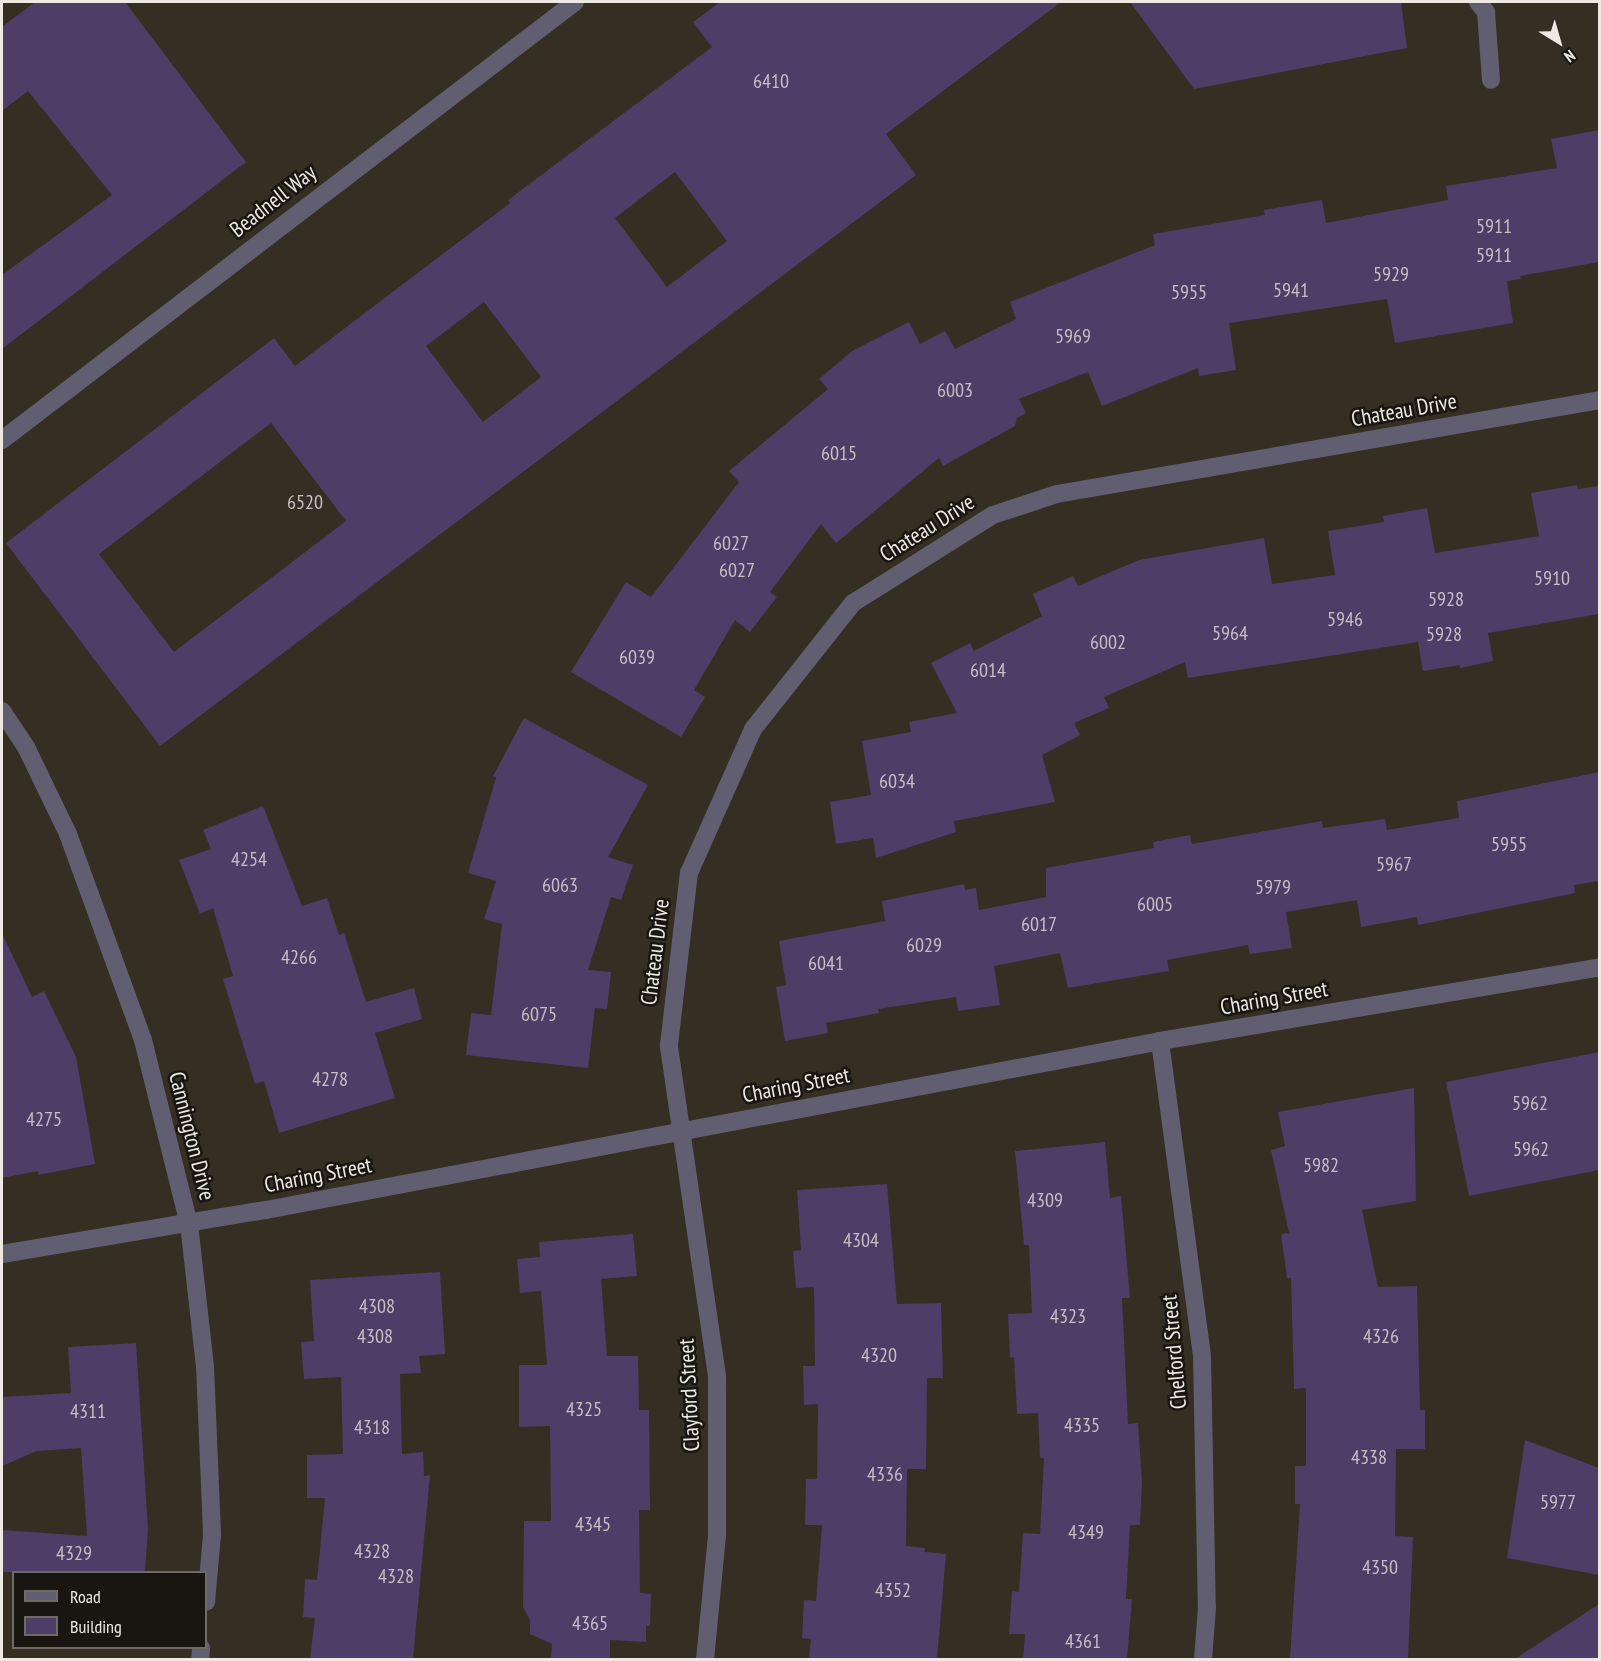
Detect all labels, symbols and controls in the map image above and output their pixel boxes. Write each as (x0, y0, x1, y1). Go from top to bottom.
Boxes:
north arrow (1529, 12, 1589, 72)
text: N (1560, 46, 1579, 67)
house number: 6410 (753, 69, 789, 93)
street label: Beadnell Way (224, 159, 322, 243)
house number: 5911 (1476, 214, 1512, 238)
house number: 5911 (1476, 243, 1512, 267)
house number: 5929 (1373, 262, 1409, 286)
house number: 5941 (1273, 278, 1309, 302)
house number: 5955 (1171, 280, 1207, 304)
house number: 5969 (1055, 324, 1091, 348)
house number: 6003 (937, 378, 973, 402)
street label: Chateau Drive (1349, 388, 1459, 432)
house number: 6015 (821, 441, 857, 465)
street label: Chateau Drive (875, 489, 979, 567)
house number: 6520 (287, 490, 323, 514)
house number: 6027 (713, 531, 749, 555)
house number: 6027 (719, 558, 755, 582)
house number: 5910 (1534, 566, 1570, 590)
house number: 5928 (1428, 587, 1464, 611)
house number: 5946 (1327, 607, 1363, 631)
house number: 5964 (1212, 621, 1248, 645)
house number: 5928 (1426, 622, 1462, 646)
house number: 6002 (1090, 630, 1126, 654)
house number: 6039 (619, 645, 655, 669)
house number: 6014 (970, 658, 1006, 682)
house number: 6034 (879, 769, 915, 793)
house number: 5955 (1491, 832, 1527, 856)
house number: 4254 (231, 847, 267, 871)
house number: 5967 (1376, 852, 1412, 876)
house number: 6063 (542, 873, 578, 897)
house number: 5979 (1255, 875, 1291, 899)
house number: 6005 (1137, 892, 1173, 916)
street label: Chateau Drive (635, 898, 675, 1006)
house number: 6017 (1021, 912, 1057, 936)
house number: 6029 (906, 933, 942, 957)
house number: 4266 (281, 945, 317, 969)
house number: 6041 (808, 951, 844, 975)
street label: Charing Street (1218, 976, 1330, 1020)
house number: 6075 (521, 1002, 557, 1026)
street label: Charing Street (740, 1062, 852, 1108)
house number: 4278 (312, 1067, 348, 1091)
street label: Cannington Drive (163, 1069, 221, 1203)
house number: 5962 (1512, 1091, 1548, 1115)
house number: 4275 (26, 1107, 62, 1131)
house number: 5962 (1513, 1137, 1549, 1161)
street label: Charing Street (262, 1152, 374, 1198)
house number: 5982 (1303, 1153, 1339, 1177)
house number: 4309 (1027, 1188, 1063, 1212)
house number: 4304 (843, 1228, 879, 1252)
house number: 4308 (359, 1294, 395, 1318)
street label: Chelford Street (1156, 1294, 1192, 1410)
house number: 4323 (1050, 1304, 1086, 1328)
house number: 4308 (357, 1324, 393, 1348)
house number: 4326 (1363, 1324, 1399, 1348)
street label: Clayford Street (673, 1338, 705, 1452)
house number: 4320 (861, 1343, 897, 1367)
house number: 4325 (566, 1397, 602, 1421)
house number: 4311 (70, 1399, 106, 1423)
house number: 4335 (1064, 1413, 1100, 1437)
house number: 4318 (354, 1415, 390, 1439)
house number: 4338 (1351, 1445, 1387, 1469)
house number: 4336 (867, 1462, 903, 1486)
house number: 5977 (1540, 1490, 1576, 1514)
house number: 4345 (575, 1512, 611, 1536)
house number: 4349 (1068, 1520, 1104, 1544)
house number: 4328 (354, 1539, 390, 1563)
house number: 4329 (56, 1541, 92, 1565)
house number: 4350 (1362, 1555, 1398, 1579)
house number: 4328 (378, 1564, 414, 1588)
legend (12, 1571, 207, 1649)
house number: 4352 (875, 1578, 911, 1602)
text: Road (70, 1585, 101, 1608)
house number: 4365 (572, 1611, 608, 1635)
text: Building (70, 1615, 122, 1638)
house number: 4361 (1065, 1629, 1101, 1653)

